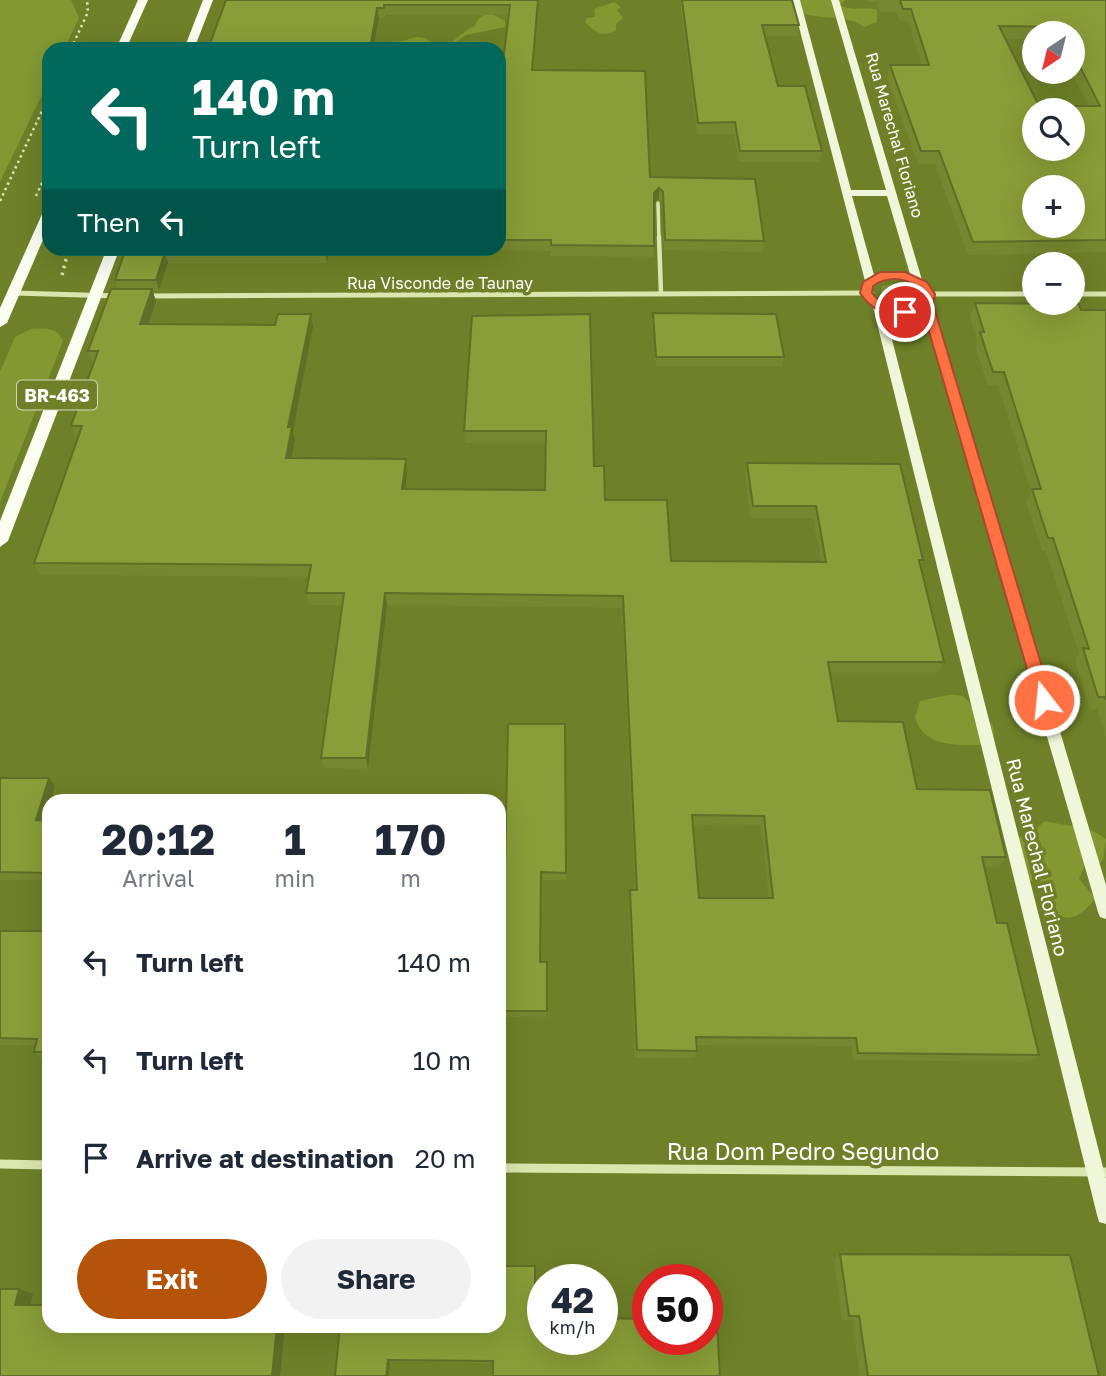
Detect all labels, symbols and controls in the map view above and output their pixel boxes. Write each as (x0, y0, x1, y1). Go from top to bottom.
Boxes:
north arrow (1022, 21, 1085, 84)
map controls (1022, 21, 1085, 315)
street label: Rua Marechal Floriano (862, 50, 928, 220)
text: 140 m (192, 67, 335, 126)
icon: left (77, 70, 168, 161)
button: search (1022, 98, 1085, 161)
text: Turn left (192, 127, 321, 165)
button: + (1022, 175, 1085, 238)
icon: left (154, 203, 192, 241)
text: Then (77, 207, 140, 238)
button: − (1022, 252, 1085, 315)
street label: Rua Visconde de Taunay (347, 273, 533, 293)
pin (875, 282, 935, 342)
icon: arrive (886, 293, 924, 331)
road number: BR-463 (17, 380, 97, 410)
position arrow (1007, 663, 1081, 737)
street label: Rua Marechal Floriano (1002, 756, 1074, 958)
text: 20:12 (101, 814, 215, 864)
text: 1 (284, 814, 306, 864)
text: 170 (375, 814, 447, 864)
text: Arrival (122, 864, 194, 892)
text: min (275, 864, 315, 892)
text: m (400, 864, 421, 892)
icon: left (77, 943, 115, 981)
text: Turn left (136, 947, 244, 978)
text: 140 m (397, 947, 471, 978)
icon: left (77, 1041, 115, 1079)
text: Turn left (136, 1045, 244, 1076)
text: 10 m (413, 1045, 471, 1076)
street label: Rua Dom Pedro Segundo (667, 1137, 939, 1165)
icon: arrive (77, 1139, 115, 1177)
text: Arrive at destination (136, 1143, 394, 1174)
text: 20 m (415, 1143, 475, 1174)
button: Exit (77, 1239, 267, 1319)
button: Share (281, 1239, 471, 1319)
speed limit sign: 50 (632, 1264, 723, 1355)
text: 42 (551, 1279, 594, 1321)
text: km/h (550, 1316, 595, 1338)

